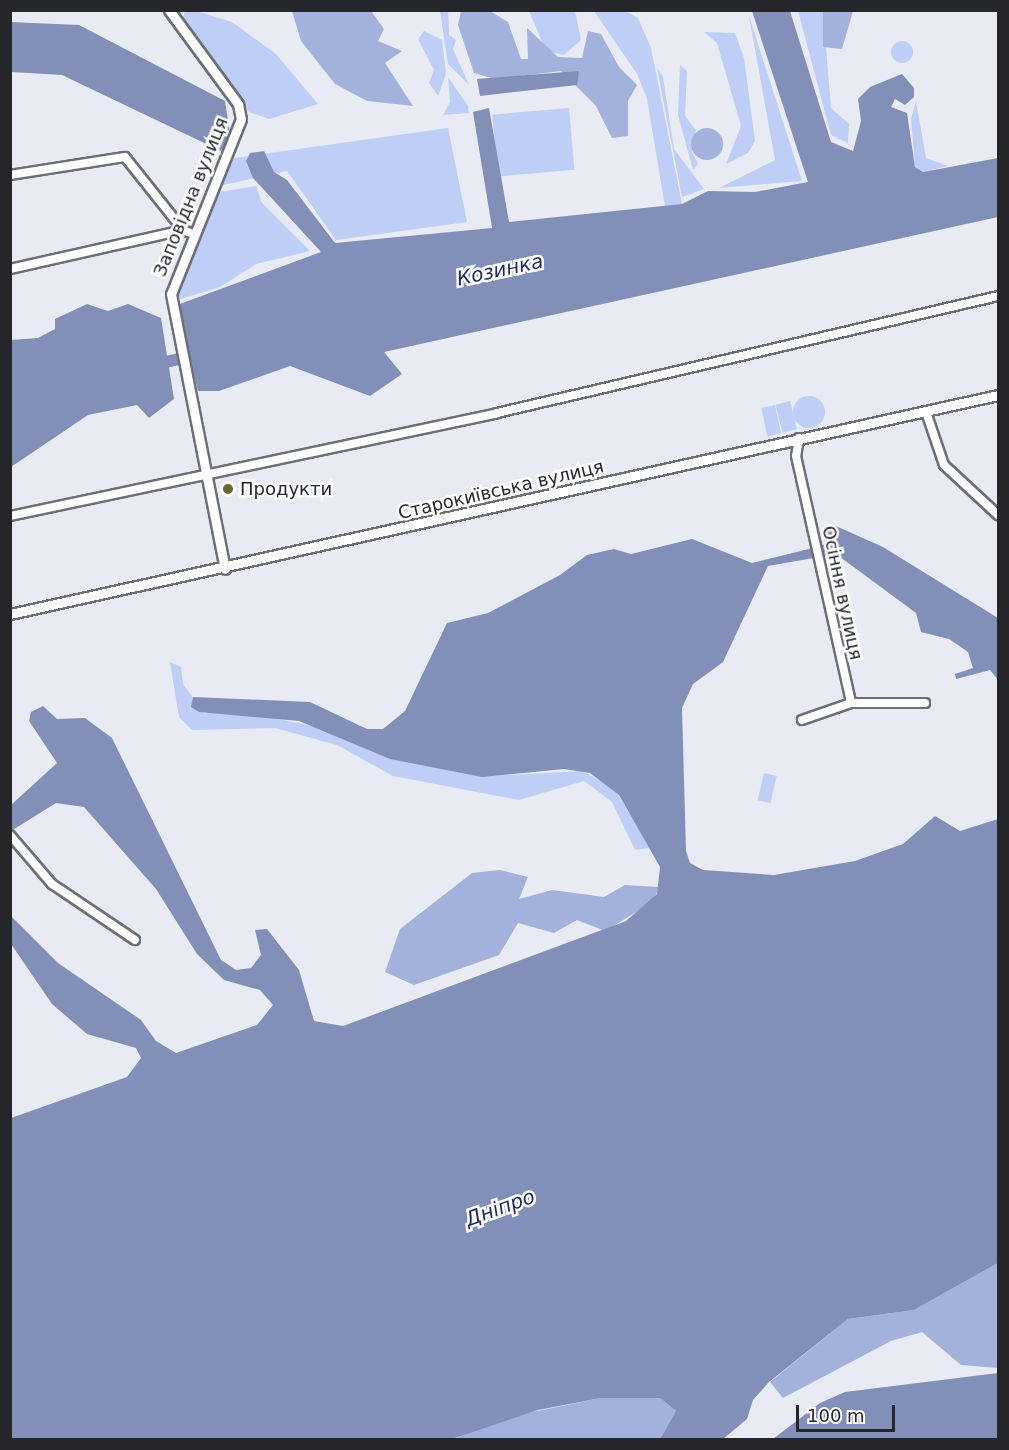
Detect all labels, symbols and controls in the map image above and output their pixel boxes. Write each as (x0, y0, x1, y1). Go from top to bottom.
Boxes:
street label: Заповідна вулиця (149, 114, 233, 280)
water label: Козинка (455, 249, 545, 291)
street label: Старокиївська вулиця (396, 456, 606, 524)
place label: Продукти (240, 478, 332, 500)
marker: Продукти (221, 482, 235, 496)
street label: Осіння вулиця (817, 524, 867, 662)
water label: Дніпро (462, 1184, 538, 1232)
scale bar (799, 1393, 898, 1431)
text: 100 m (807, 1405, 865, 1426)

